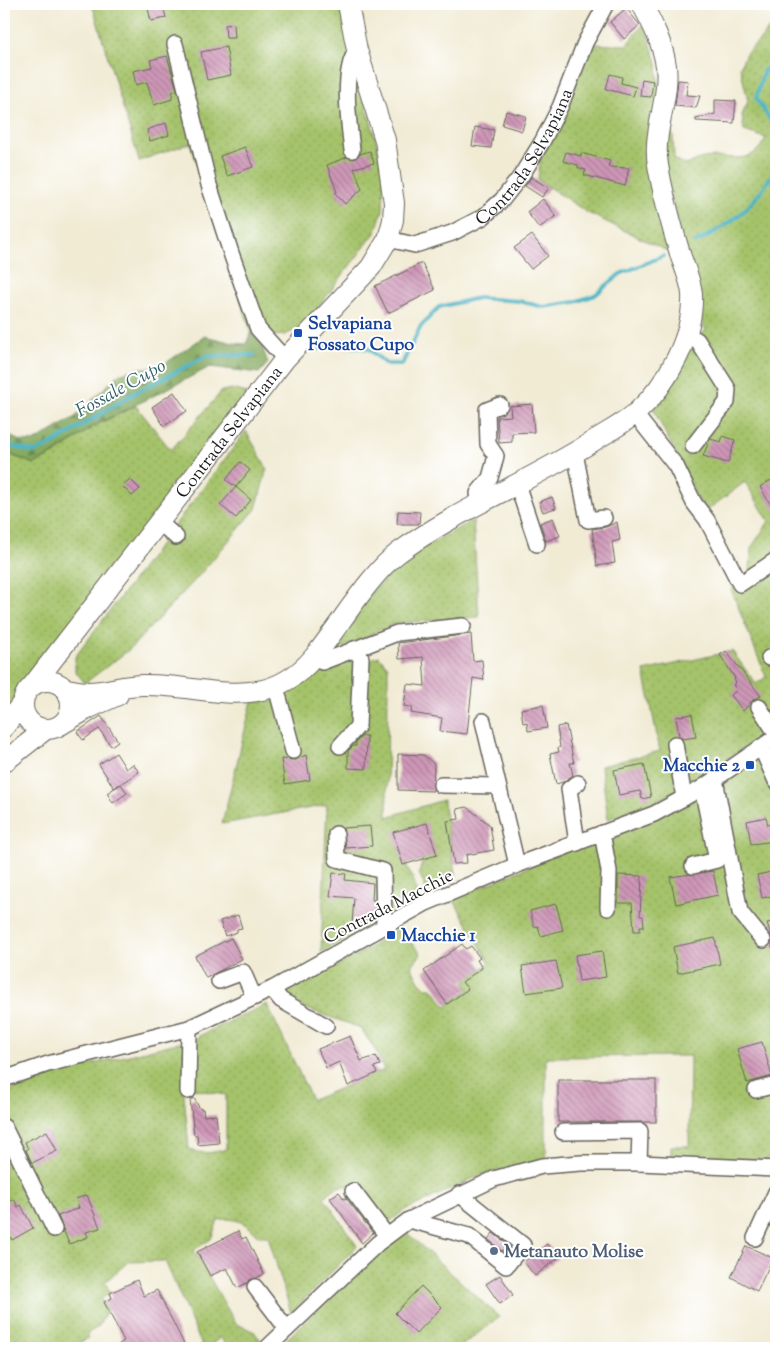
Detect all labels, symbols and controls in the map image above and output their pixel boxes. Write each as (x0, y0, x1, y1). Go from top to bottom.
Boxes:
street label: Contrada Selvapiana (472, 85, 581, 234)
place label: Selvapiana Fossato Cupo (308, 312, 414, 359)
marker: Selvapiana Fossato Cupo (292, 327, 304, 339)
water label: Fossale Cupo (71, 353, 171, 425)
street label: Contrada Selvapiana (171, 361, 290, 505)
place label: Macchie 2 (663, 754, 741, 780)
marker: Macchie 2 (744, 759, 756, 771)
street label: Contrada Macchie (320, 864, 458, 952)
place label: Macchie 1 (401, 924, 477, 950)
marker: Macchie 1 (385, 929, 397, 941)
place label: Metanauto Molise (504, 1240, 644, 1266)
marker: Metanauto Molise (488, 1245, 500, 1257)

